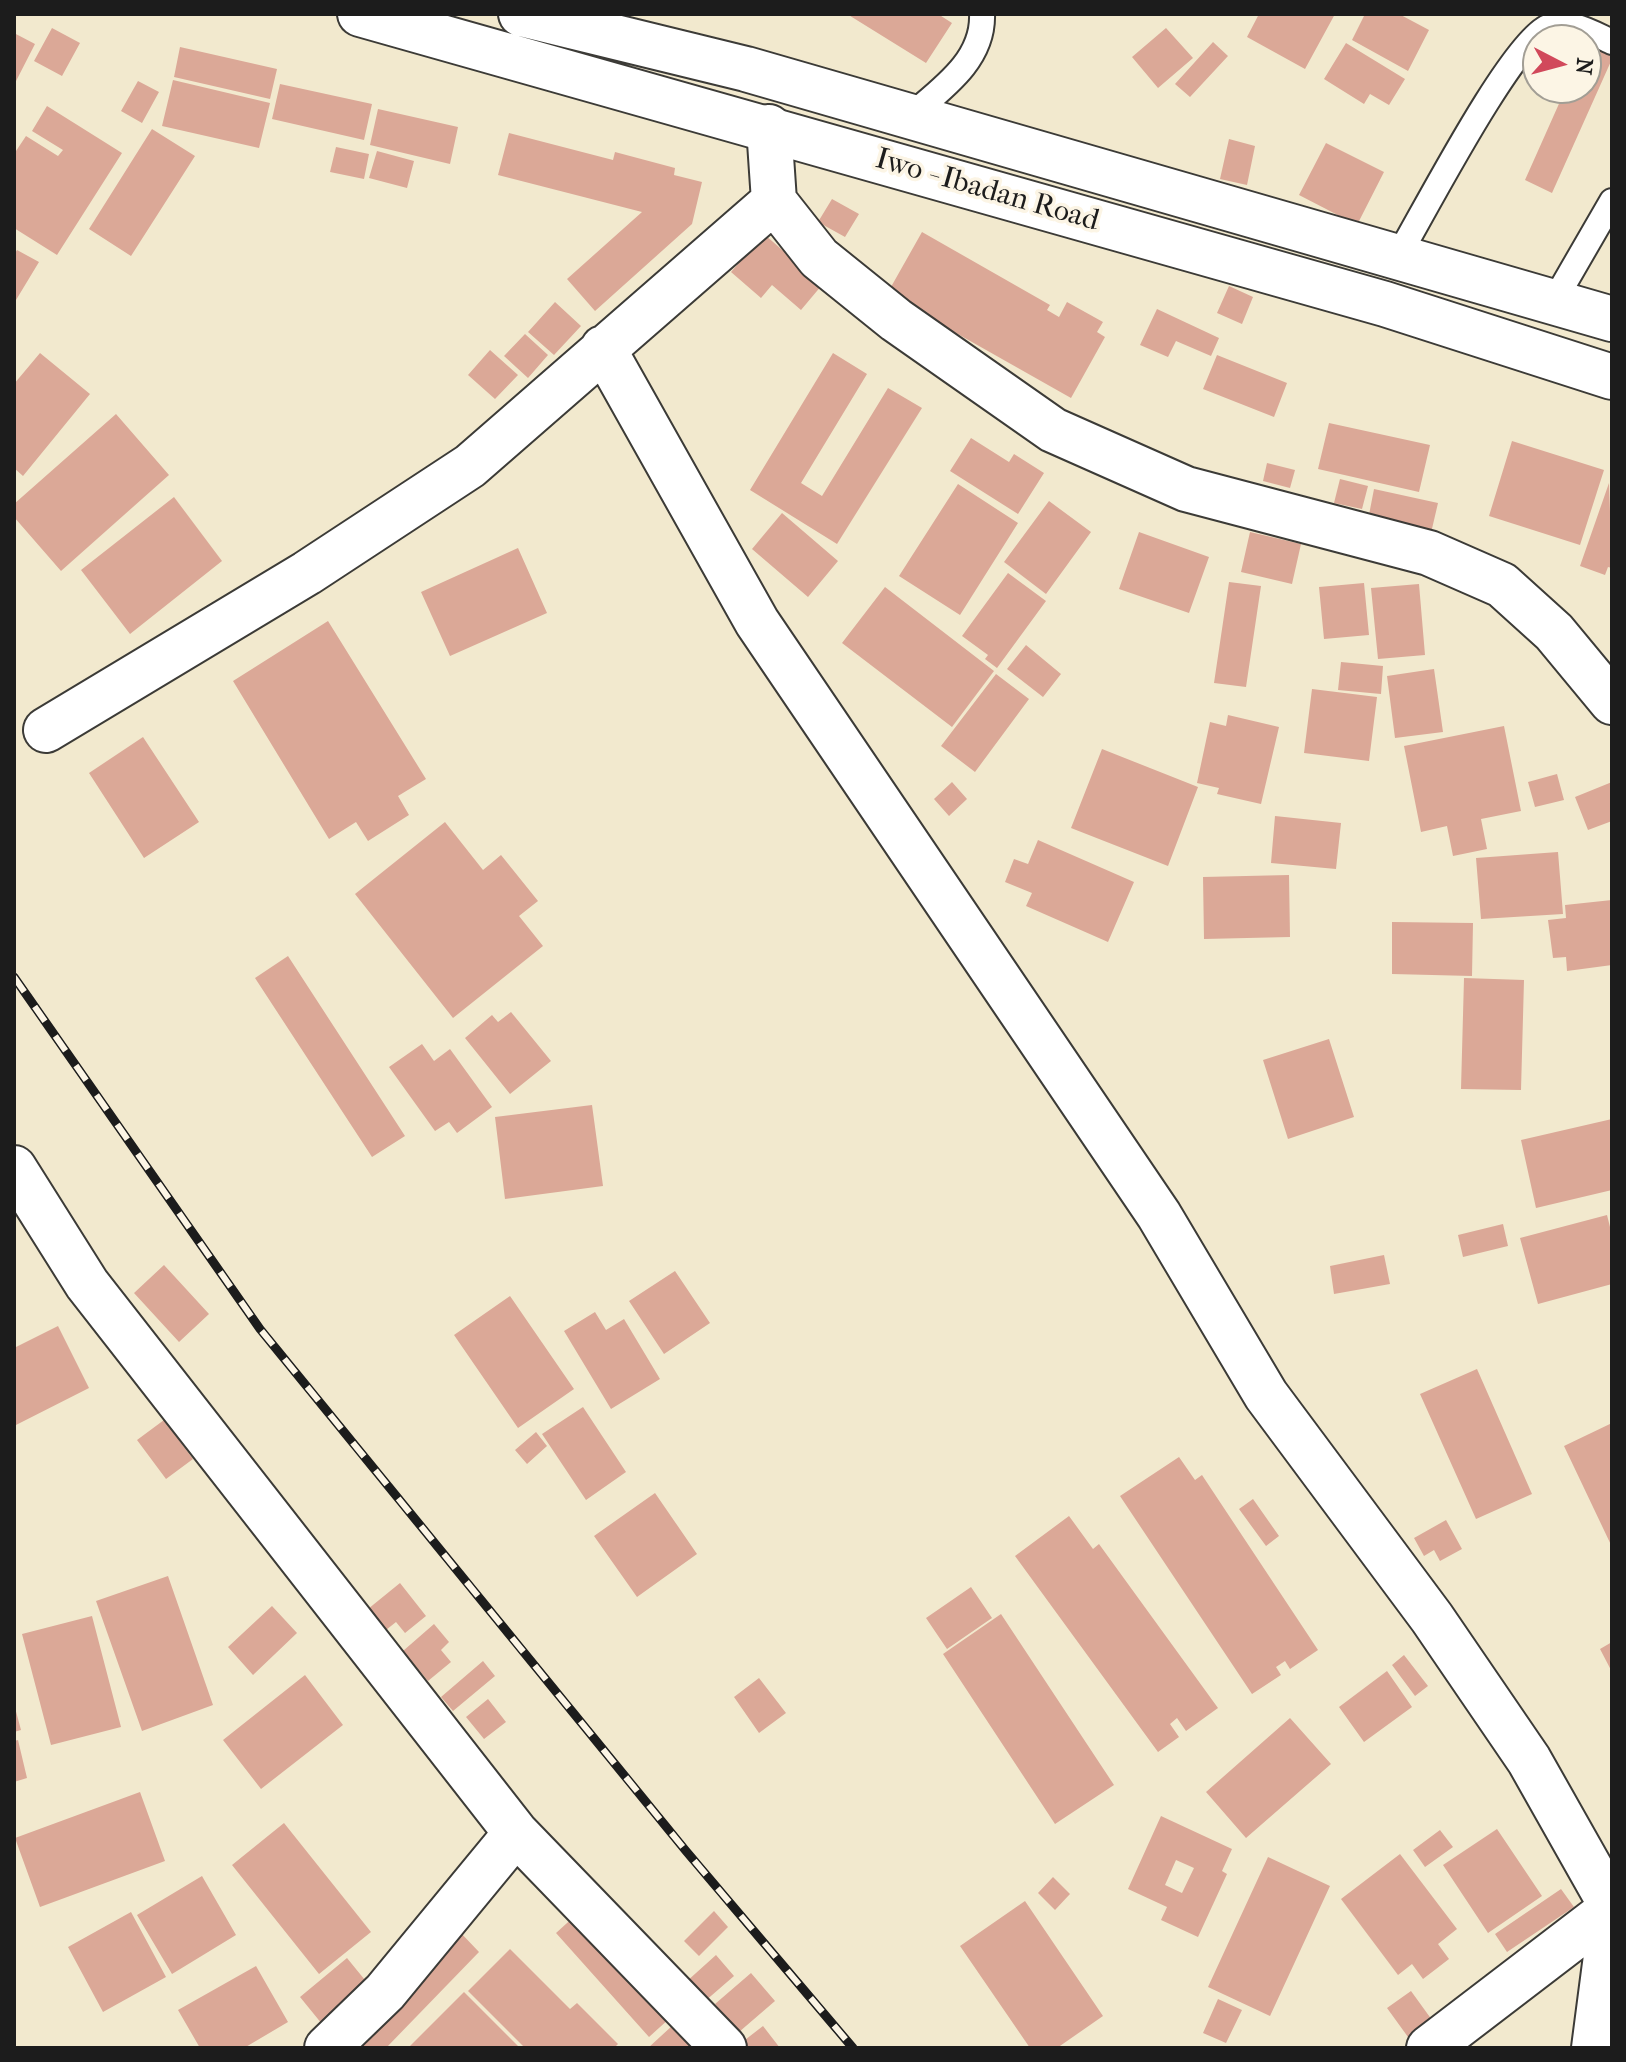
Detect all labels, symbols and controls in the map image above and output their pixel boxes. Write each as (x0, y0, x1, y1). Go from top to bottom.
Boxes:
north arrow (1522, 24, 1602, 104)
text: N (1570, 57, 1598, 76)
street label: Iwo - Ibadan Road (871, 142, 1103, 240)

